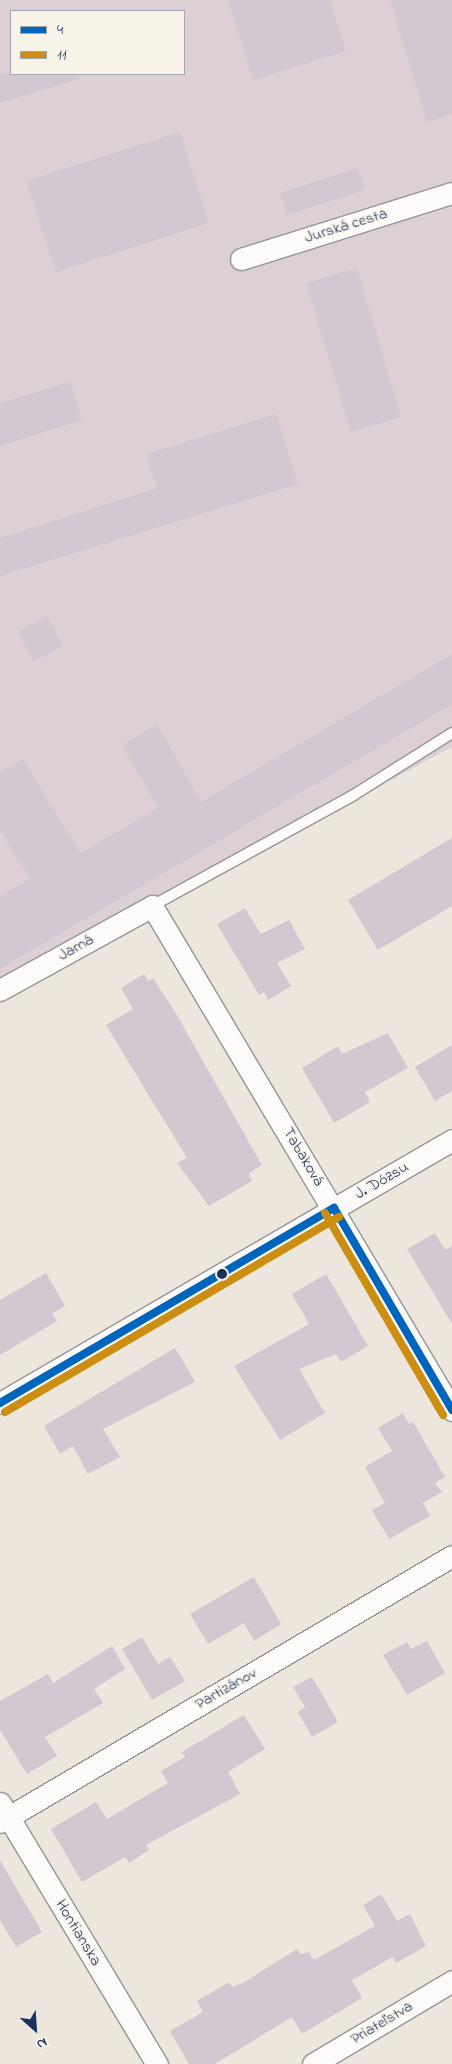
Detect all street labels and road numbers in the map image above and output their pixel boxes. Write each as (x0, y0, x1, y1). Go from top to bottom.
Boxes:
street label: Jurská cesta (302, 204, 390, 248)
street label: Jarná (55, 931, 97, 965)
street label: Tabaková (278, 1124, 328, 1190)
street label: J. Dózsu (352, 1158, 412, 1204)
street label: Partizánov (192, 1664, 260, 1714)
street label: Hontianska (51, 1896, 105, 1970)
street label: Priateľstva (348, 1997, 416, 2049)

